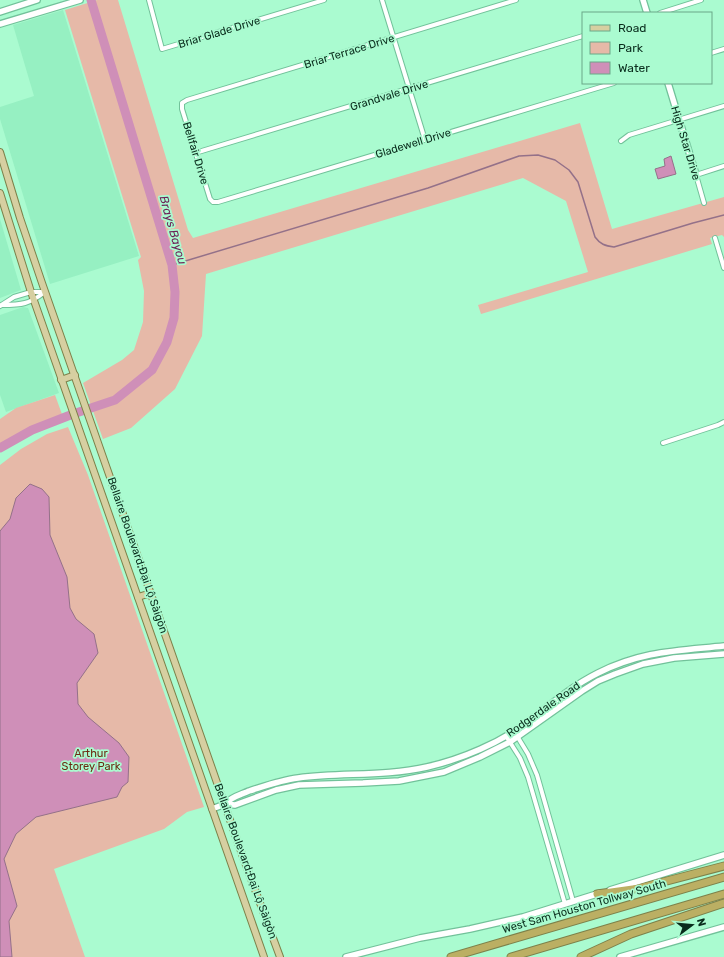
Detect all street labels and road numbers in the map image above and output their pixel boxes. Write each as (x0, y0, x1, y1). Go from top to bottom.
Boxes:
street label: Briar Glade Drive (177, 14, 262, 51)
street label: Briar Terrace Drive (302, 32, 396, 71)
street label: Grandvale Drive (349, 77, 430, 114)
street label: High Star Drive (668, 105, 703, 182)
street label: Bellfair Drive (180, 120, 211, 186)
street label: Gladewell Drive (374, 126, 452, 161)
street label: Bellaire Boulevard;Đại Lộ Sàigòn (105, 475, 170, 635)
street label: Rodgerdale Road (504, 679, 583, 740)
street label: Bellaire Boulevard;Đại Lộ Sàigòn (211, 782, 280, 941)
street label: West Sam Houston Tollway South (501, 877, 667, 936)

